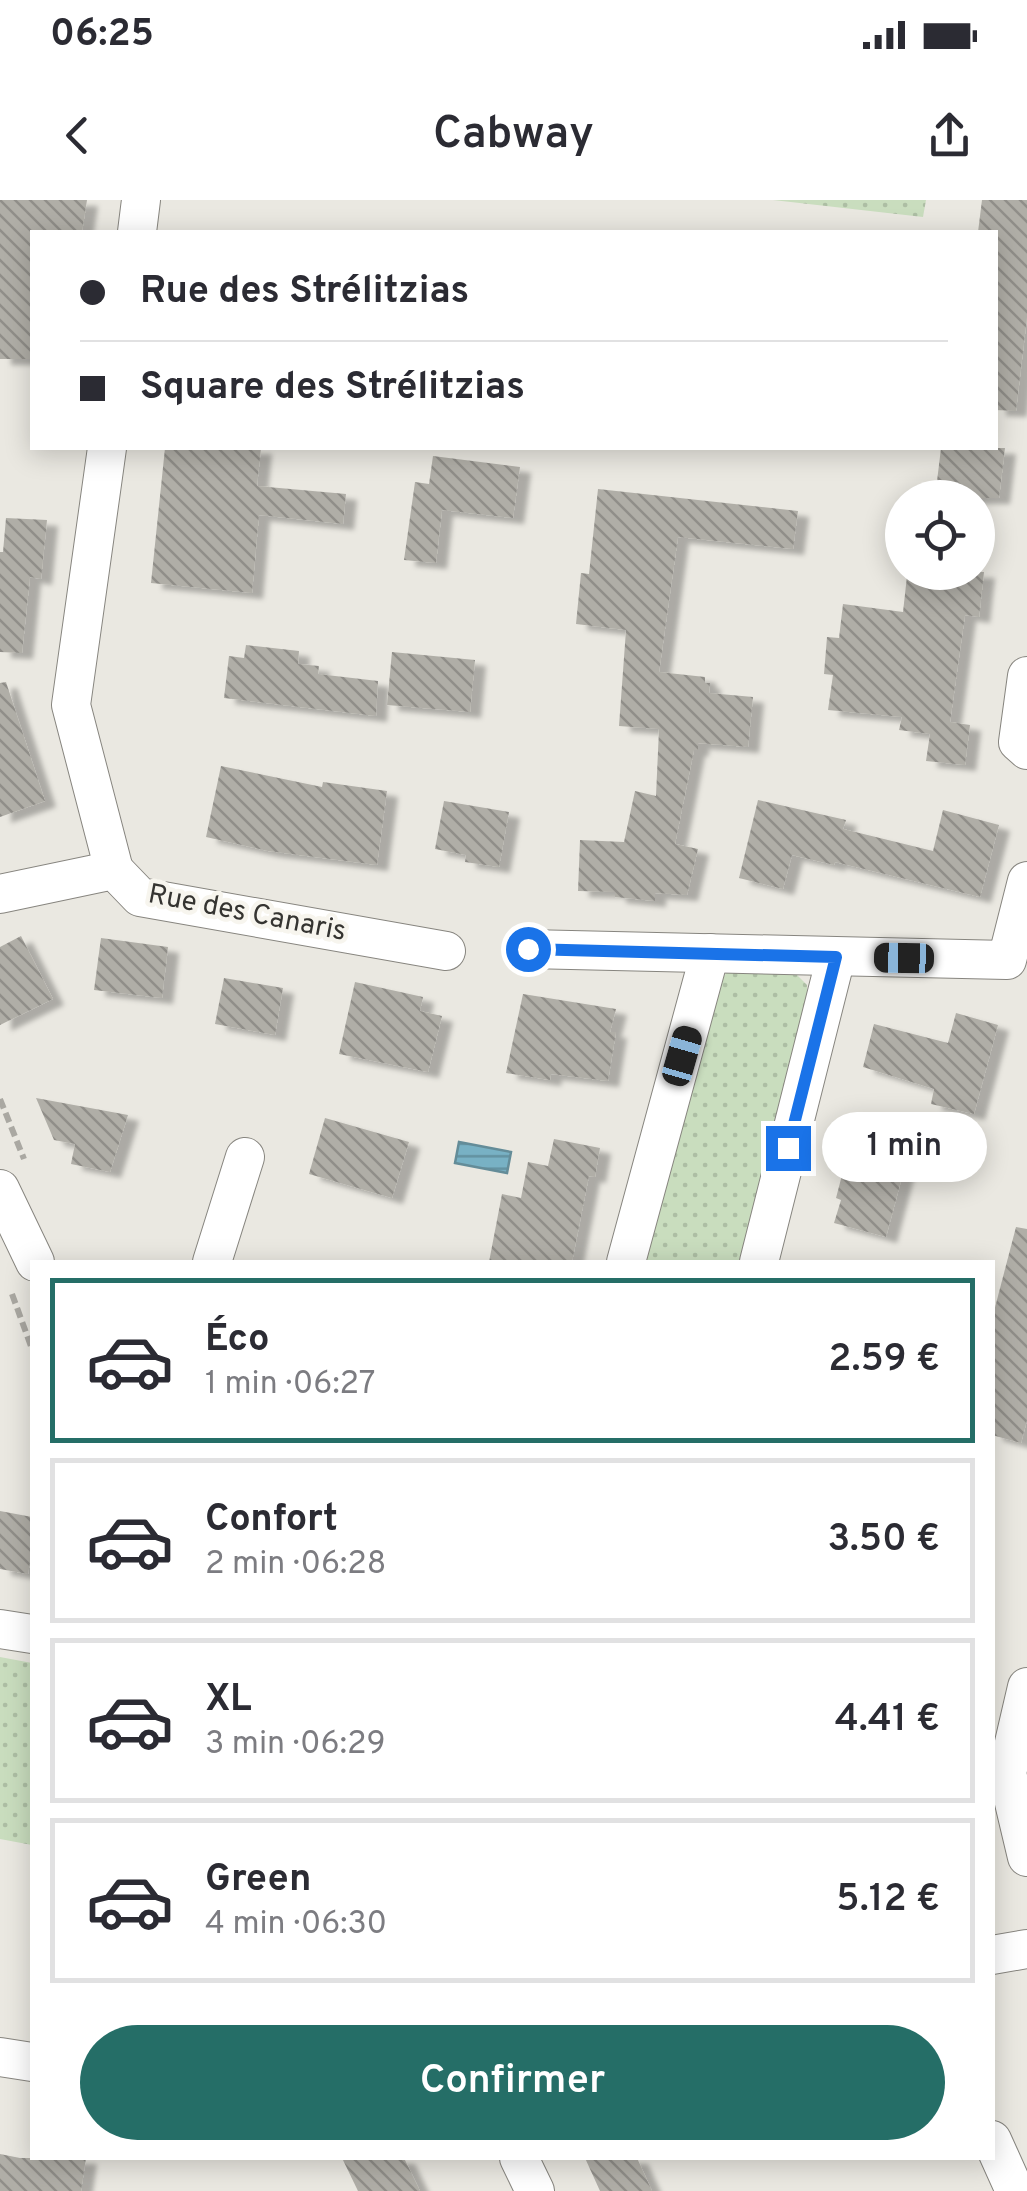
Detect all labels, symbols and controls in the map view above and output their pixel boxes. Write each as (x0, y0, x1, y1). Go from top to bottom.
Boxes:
text: 06:25 (50, 11, 154, 60)
text: Cabway (433, 107, 594, 164)
icon: back (50, 108, 105, 163)
icon: share (922, 108, 977, 163)
text: Rue des Strélitzias (140, 268, 469, 317)
text: Square des Strélitzias (140, 364, 525, 413)
map controls (885, 480, 995, 590)
button: locate (885, 480, 995, 590)
street label: Rue des Canaris (145, 877, 349, 951)
route start (506, 927, 551, 972)
car (874, 942, 934, 974)
car (659, 1023, 705, 1089)
callout: 1 min (823, 1113, 988, 1183)
route end (766, 1126, 811, 1171)
text: 1 min (867, 1127, 942, 1167)
icon: car (85, 1316, 175, 1406)
text: Éco (205, 1316, 269, 1365)
text: 2.59 € (828, 1336, 940, 1385)
text: 1 min · 06:27 (205, 1365, 376, 1405)
icon: car (85, 1496, 175, 1586)
text: Confort (205, 1496, 338, 1545)
text: 3.50 € (828, 1516, 940, 1565)
text: 2 min · 06:28 (205, 1545, 386, 1585)
icon: car (85, 1676, 175, 1766)
text: XL (205, 1676, 252, 1725)
text: 4.41 € (835, 1696, 940, 1745)
text: 3 min · 06:29 (205, 1725, 386, 1765)
icon: car (85, 1856, 175, 1946)
text: Green (205, 1856, 311, 1905)
text: 5.12 € (836, 1876, 940, 1925)
text: 4 min · 06:30 (205, 1905, 387, 1945)
button: Confirmer (80, 2025, 945, 2140)

